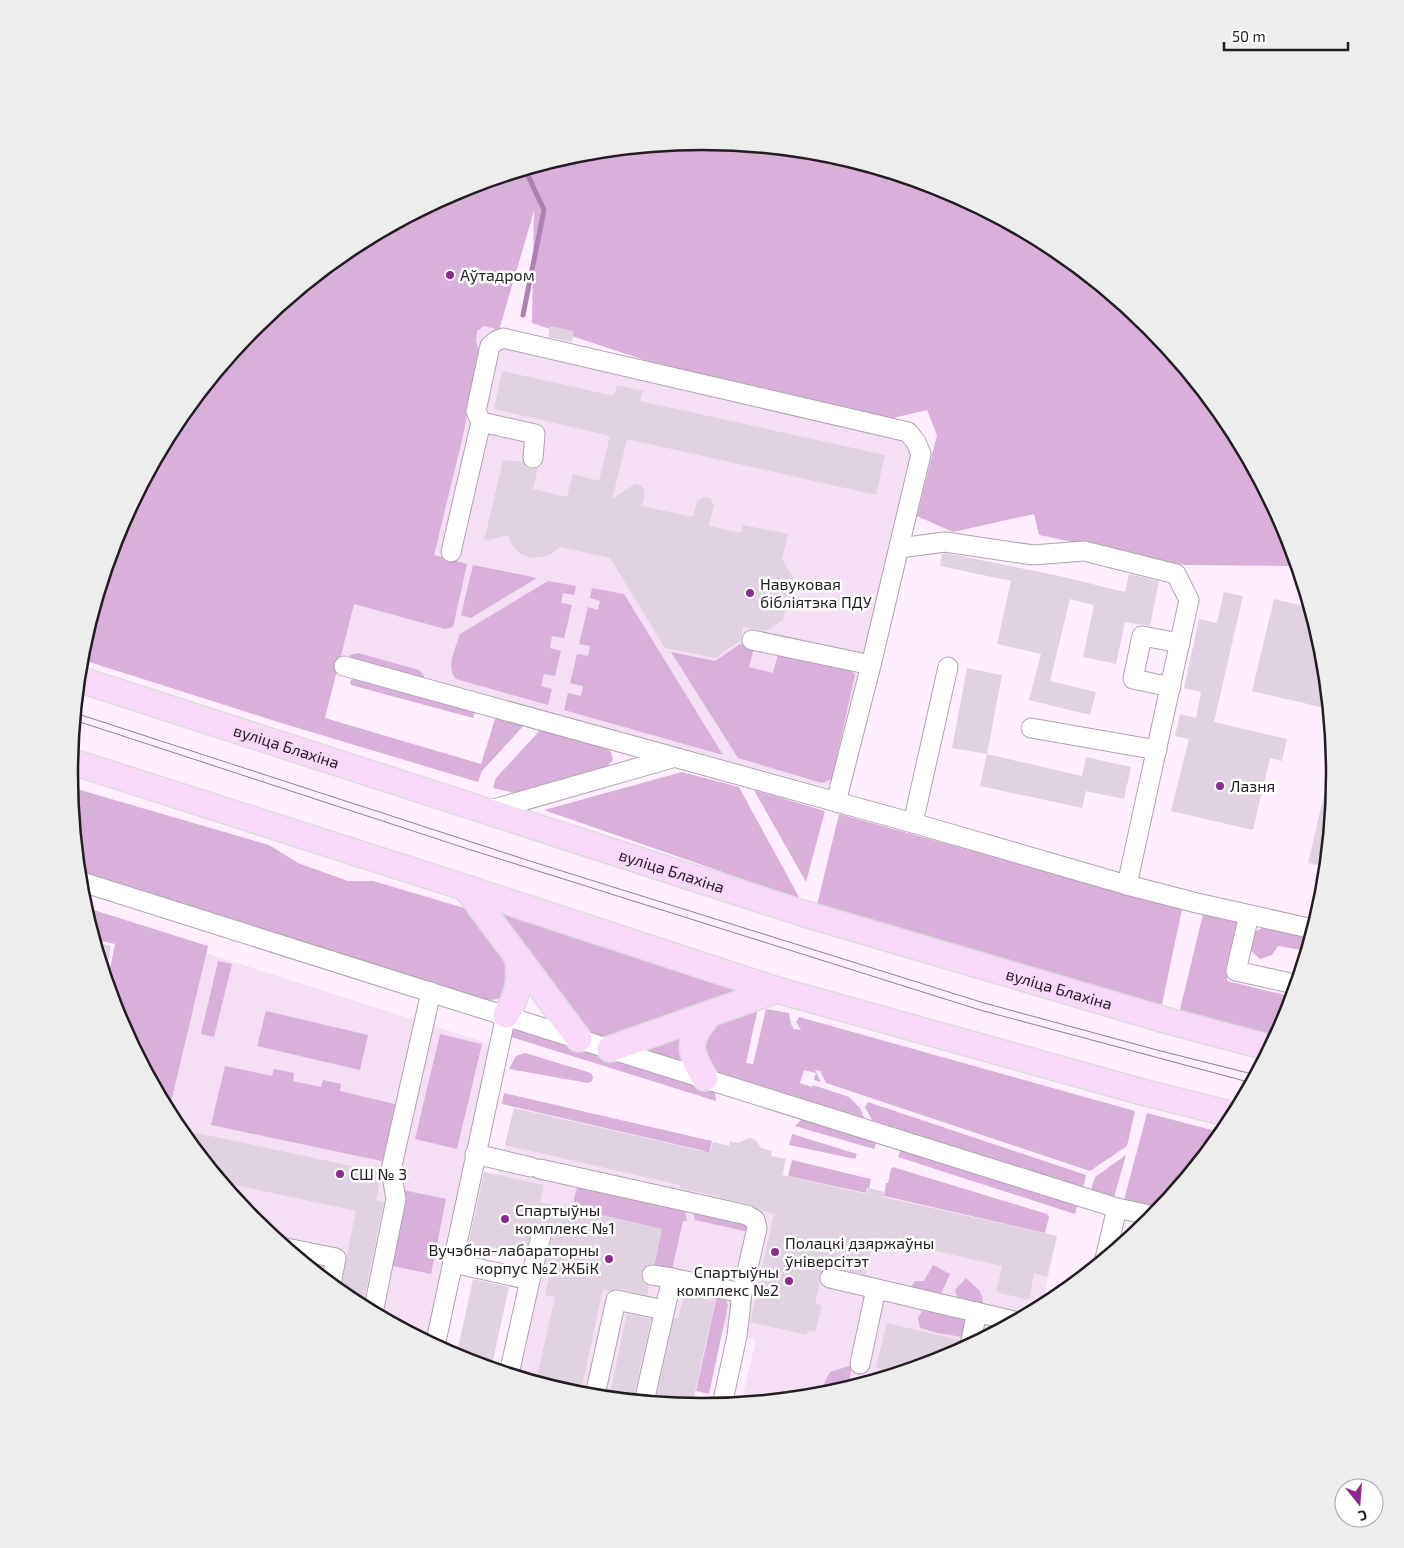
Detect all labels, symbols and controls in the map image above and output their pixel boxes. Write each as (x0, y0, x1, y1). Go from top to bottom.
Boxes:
scale bar (1224, 20, 1348, 52)
text: 50 m (1232, 27, 1266, 45)
place label: Аўтадром (460, 265, 535, 285)
marker: Аўтадром (444, 269, 456, 281)
place label: Навуковая бібліятэка ПДУ (760, 574, 872, 611)
marker: Навуковая бібліятэка ПДУ (744, 587, 756, 599)
street label: вуліца Блахіна (231, 720, 342, 772)
place label: Лазня (1230, 776, 1275, 795)
marker: Лазня (1214, 780, 1226, 792)
street label: вуліца Блахіна (617, 844, 727, 896)
street label: вуліца Блахіна (1004, 964, 1115, 1013)
place label: СШ № 3 (350, 1164, 407, 1183)
marker: СШ № 3 (334, 1168, 346, 1180)
place label: Спартыўны комплекс №1 (515, 1200, 615, 1237)
marker: Спартыўны комплекс №1 (499, 1213, 511, 1225)
place label: Полацкі дзяржаўны ўніверсітэт (785, 1233, 934, 1271)
place label: Вучэбна-лабараторны корпус №2 ЖБіК (428, 1240, 599, 1278)
marker: Полацкі дзяржаўны ўніверсітэт (769, 1246, 781, 1258)
marker: Вучэбна-лабараторны корпус №2 ЖБіК (603, 1253, 615, 1265)
place label: Спартыўны комплекс №2 (677, 1262, 779, 1299)
marker: Спартыўны комплекс №2 (783, 1275, 795, 1287)
north arrow (1334, 1478, 1384, 1528)
text: С (1357, 1507, 1369, 1525)

